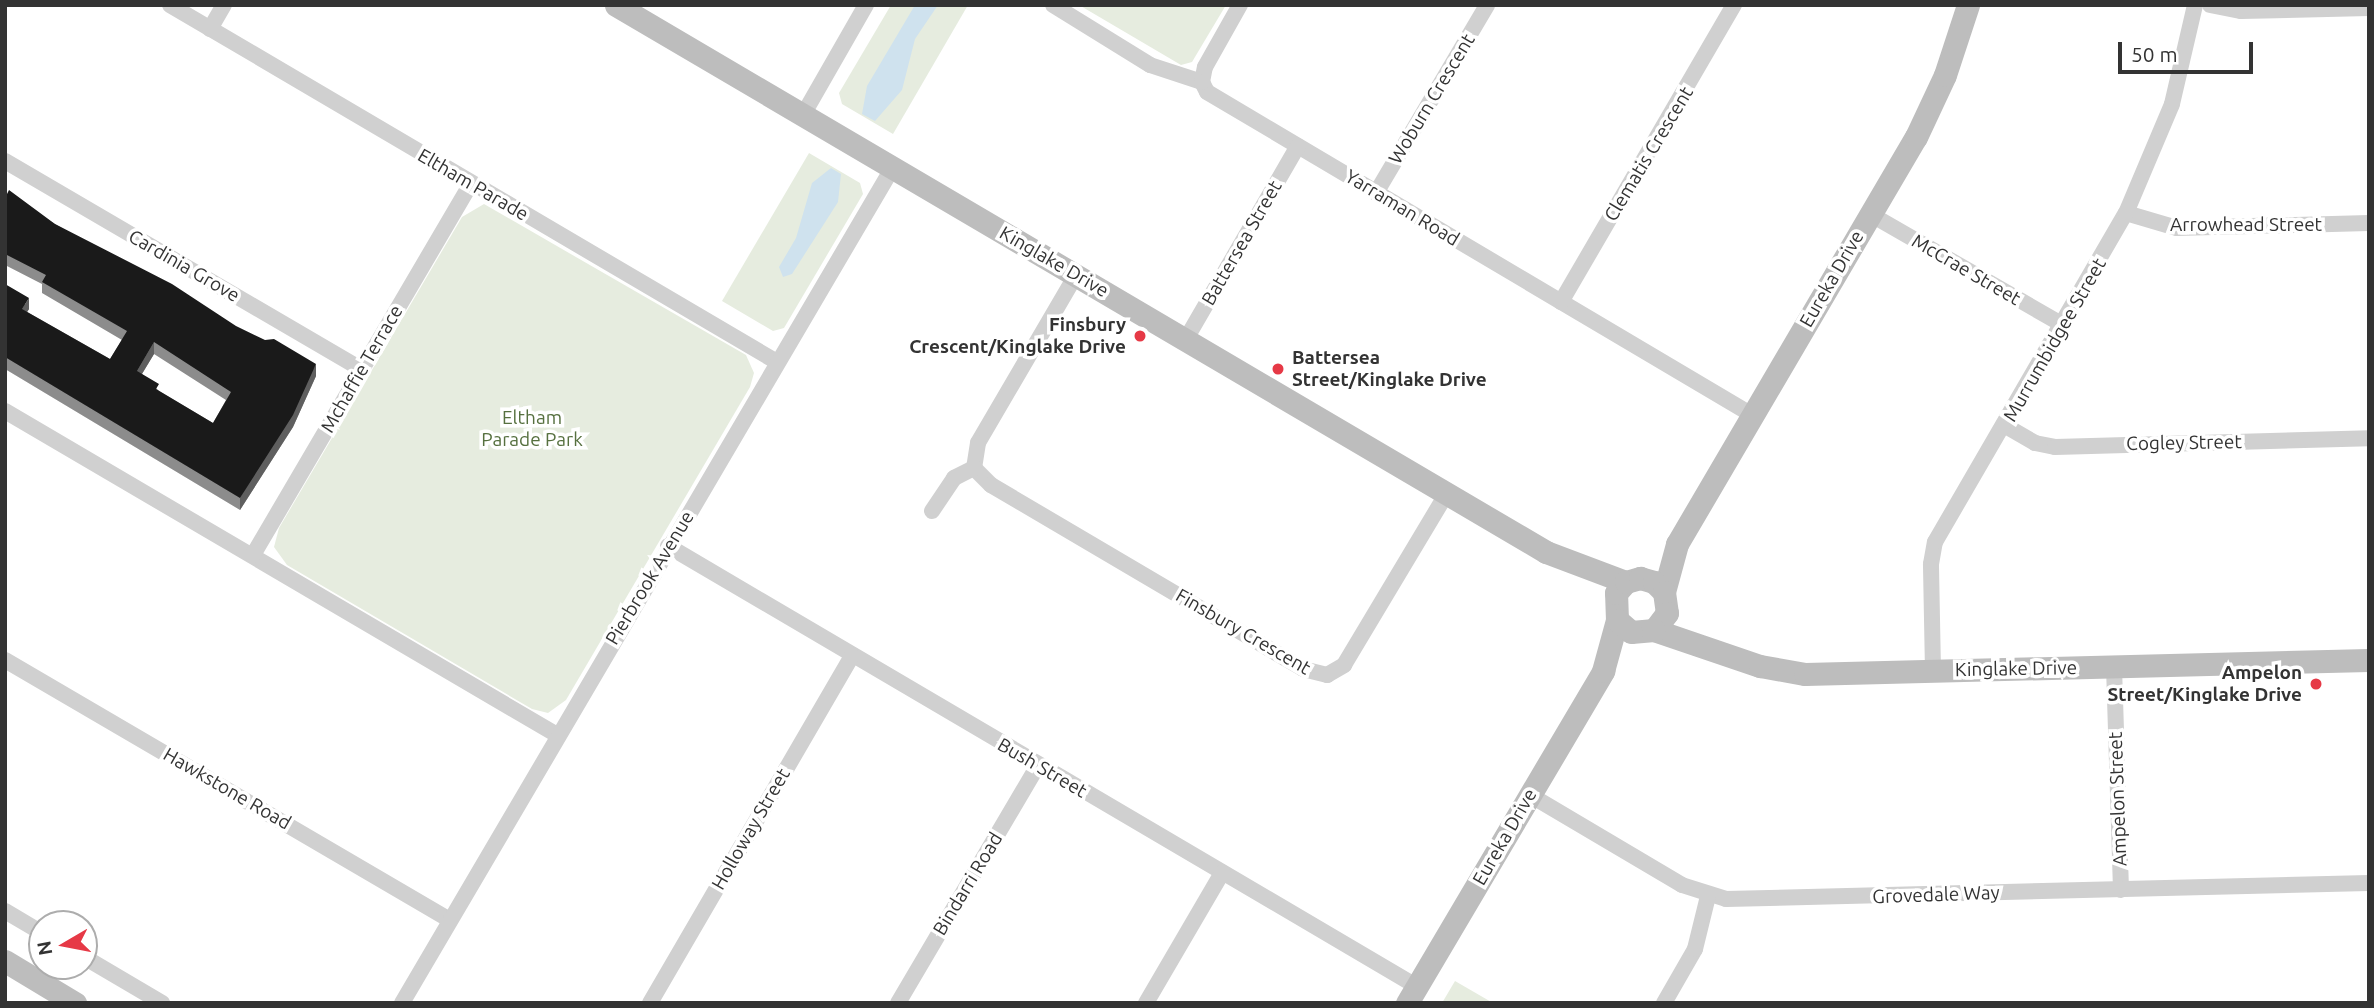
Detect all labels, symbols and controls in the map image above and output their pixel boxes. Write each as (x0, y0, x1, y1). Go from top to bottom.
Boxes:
scale bar (2122, 28, 2257, 72)
street label: Woburn Crescent (1384, 30, 1480, 168)
text: 50 m (2131, 42, 2178, 66)
street label: Clematis Crescent (1600, 83, 1698, 225)
street label: Eltham Parade (414, 144, 532, 226)
street label: Yarraman Road (1341, 165, 1463, 251)
street label: Battersea Street (1197, 177, 1287, 309)
street label: Arrowhead Street (2170, 214, 2322, 236)
street label: Kinglake Drive (995, 222, 1113, 302)
street label: Cardinia Grove (124, 225, 244, 307)
street label: Eureka Drive (1795, 227, 1869, 331)
street label: McCrae Street (1908, 230, 2024, 310)
street label: Murrumbidgee Street (1999, 254, 2111, 426)
street label: Mchaffie Terrace (316, 301, 408, 437)
place label: Finsbury Crescent/Kinglake Drive (909, 314, 1126, 358)
marker: Finsbury Crescent/Kinglake Drive (1132, 328, 1148, 344)
place label: Battersea Street/Kinglake Drive (1292, 347, 1487, 391)
marker: Battersea Street/Kinglake Drive (1270, 361, 1286, 377)
park label: Eltham Parade Park (481, 407, 583, 451)
street label: Cogley Street (2126, 431, 2242, 455)
street label: Pierbrook Avenue (601, 507, 699, 649)
street label: Finsbury Crescent (1172, 584, 1314, 680)
street label: Kinglake Drive (1955, 657, 2077, 681)
place label: Ampelon Street/Kinglake Drive (2107, 662, 2302, 706)
marker: Ampelon Street/Kinglake Drive (2308, 676, 2324, 692)
street label: Ampelon Street (2104, 731, 2132, 867)
street label: Bush Street (993, 733, 1091, 803)
street label: Hawkstone Road (159, 743, 295, 835)
street label: Holloway Street (707, 764, 795, 894)
street label: Eureka Drive (1468, 785, 1542, 889)
street label: Bindarri Road (928, 829, 1008, 939)
street label: Grovedale Way (1872, 881, 2000, 909)
north arrow (28, 910, 98, 980)
text: N (32, 939, 56, 957)

